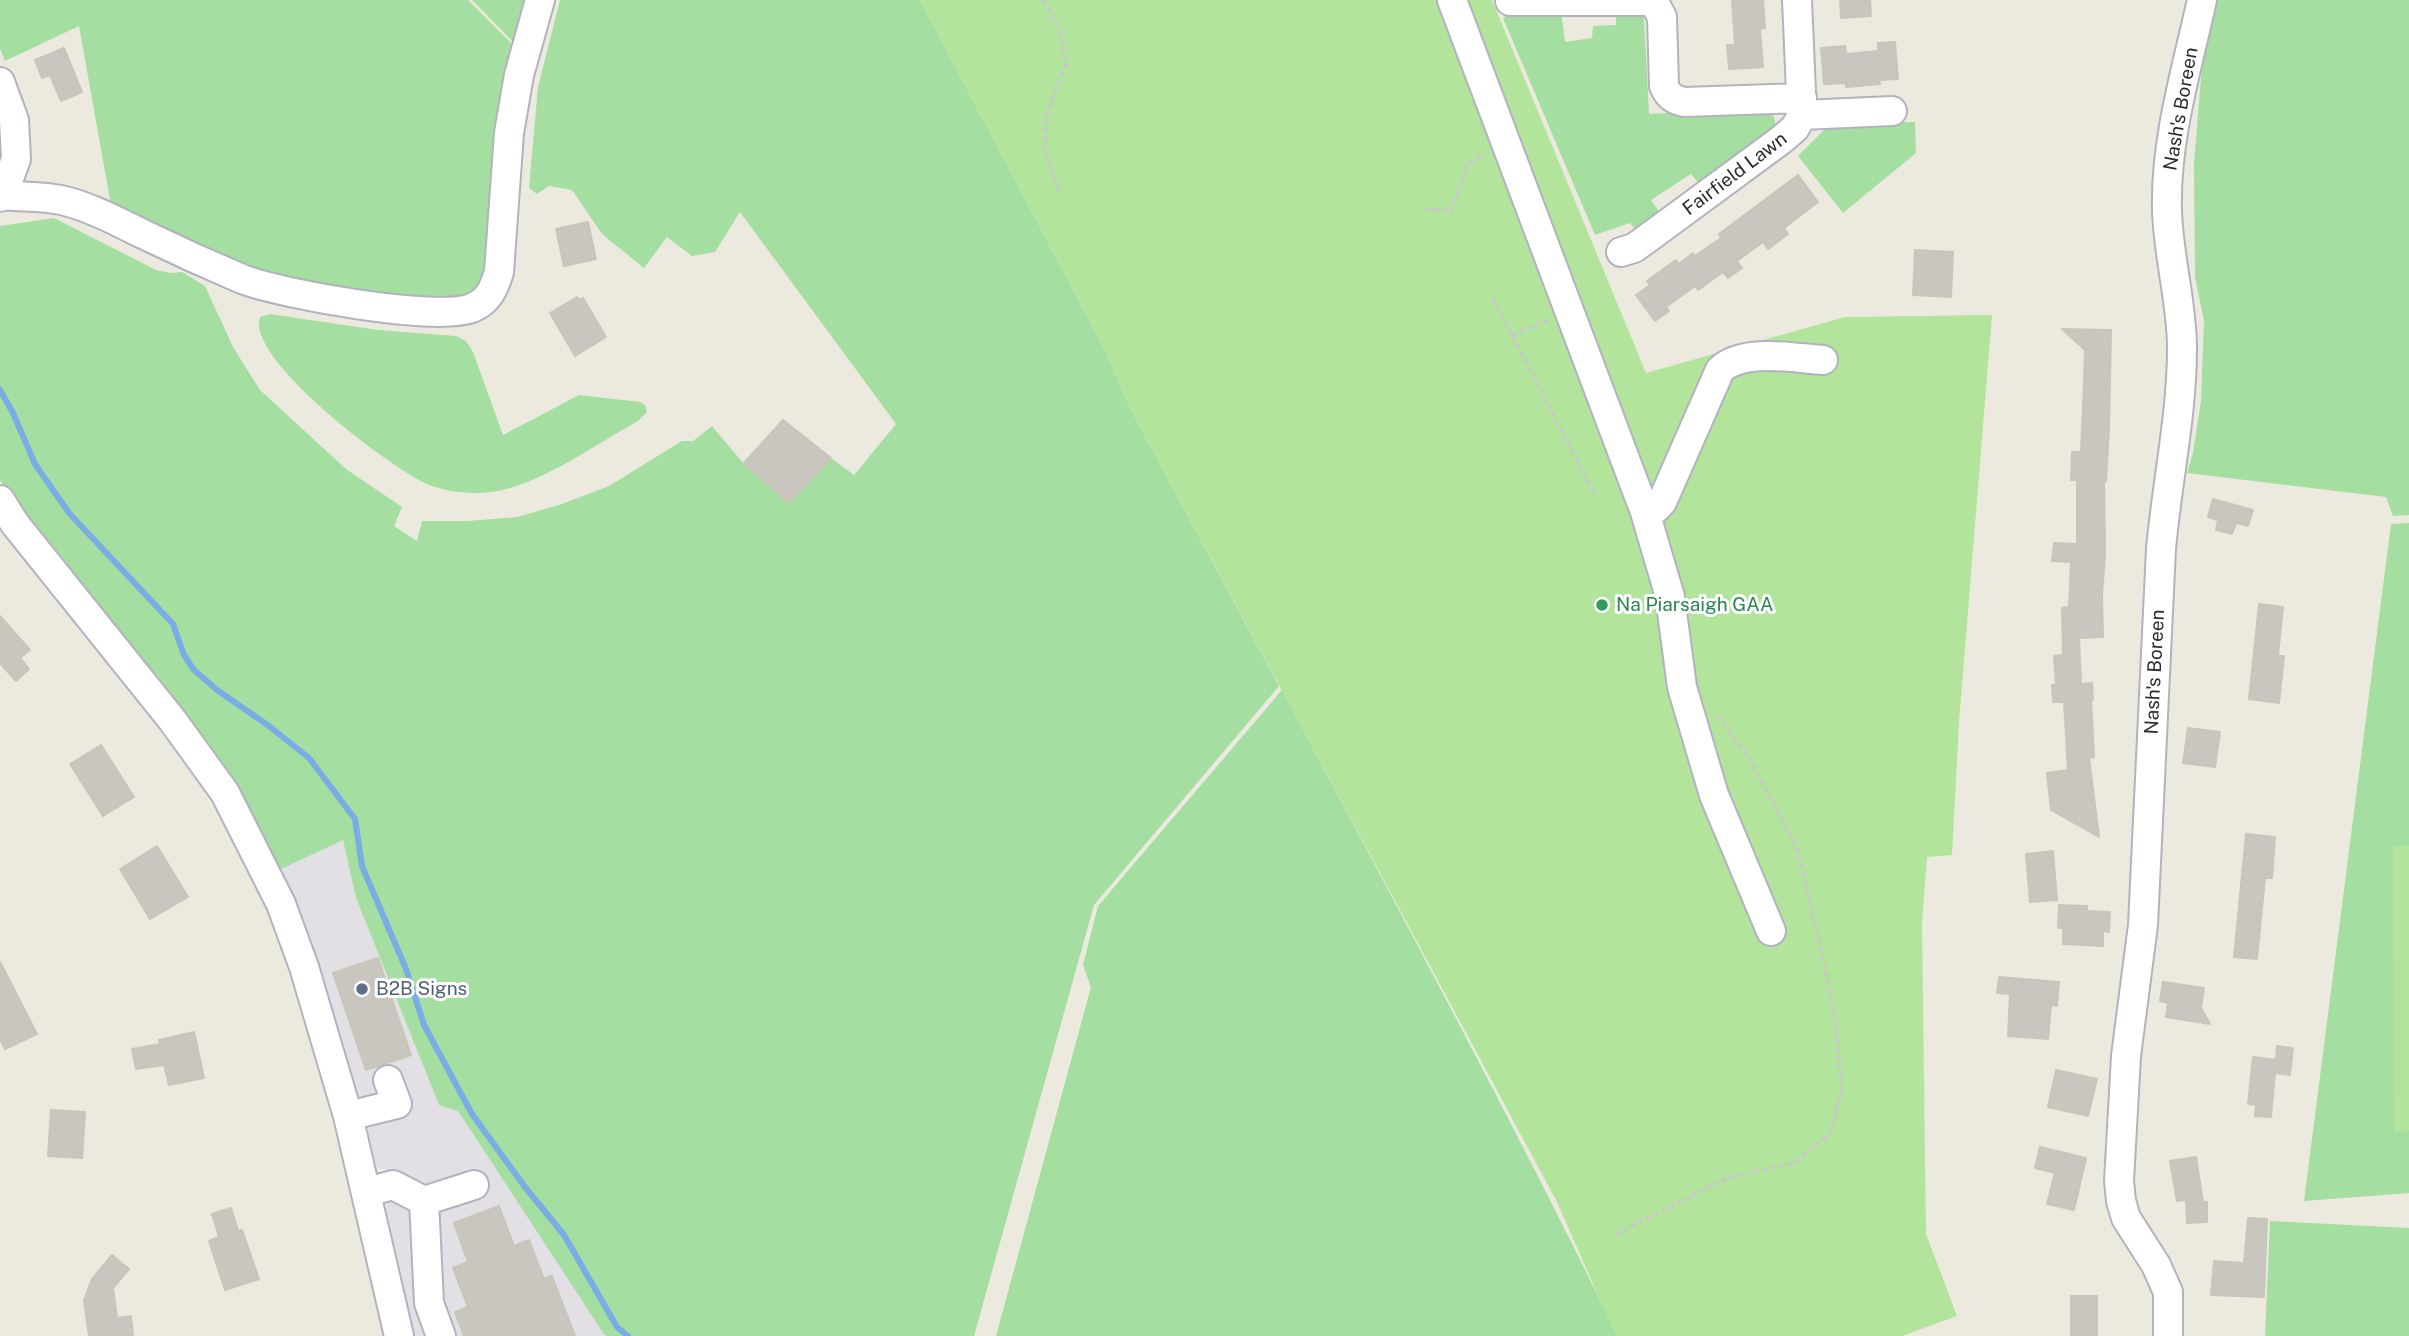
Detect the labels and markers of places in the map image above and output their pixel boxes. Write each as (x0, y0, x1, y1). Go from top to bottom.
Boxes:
place label: Na Piarsaigh GAA (1616, 594, 1773, 616)
marker: Na Piarsaigh GAA (1594, 597, 1610, 613)
place label: B2B Signs (376, 978, 467, 1000)
marker: B2B Signs (354, 981, 370, 997)

